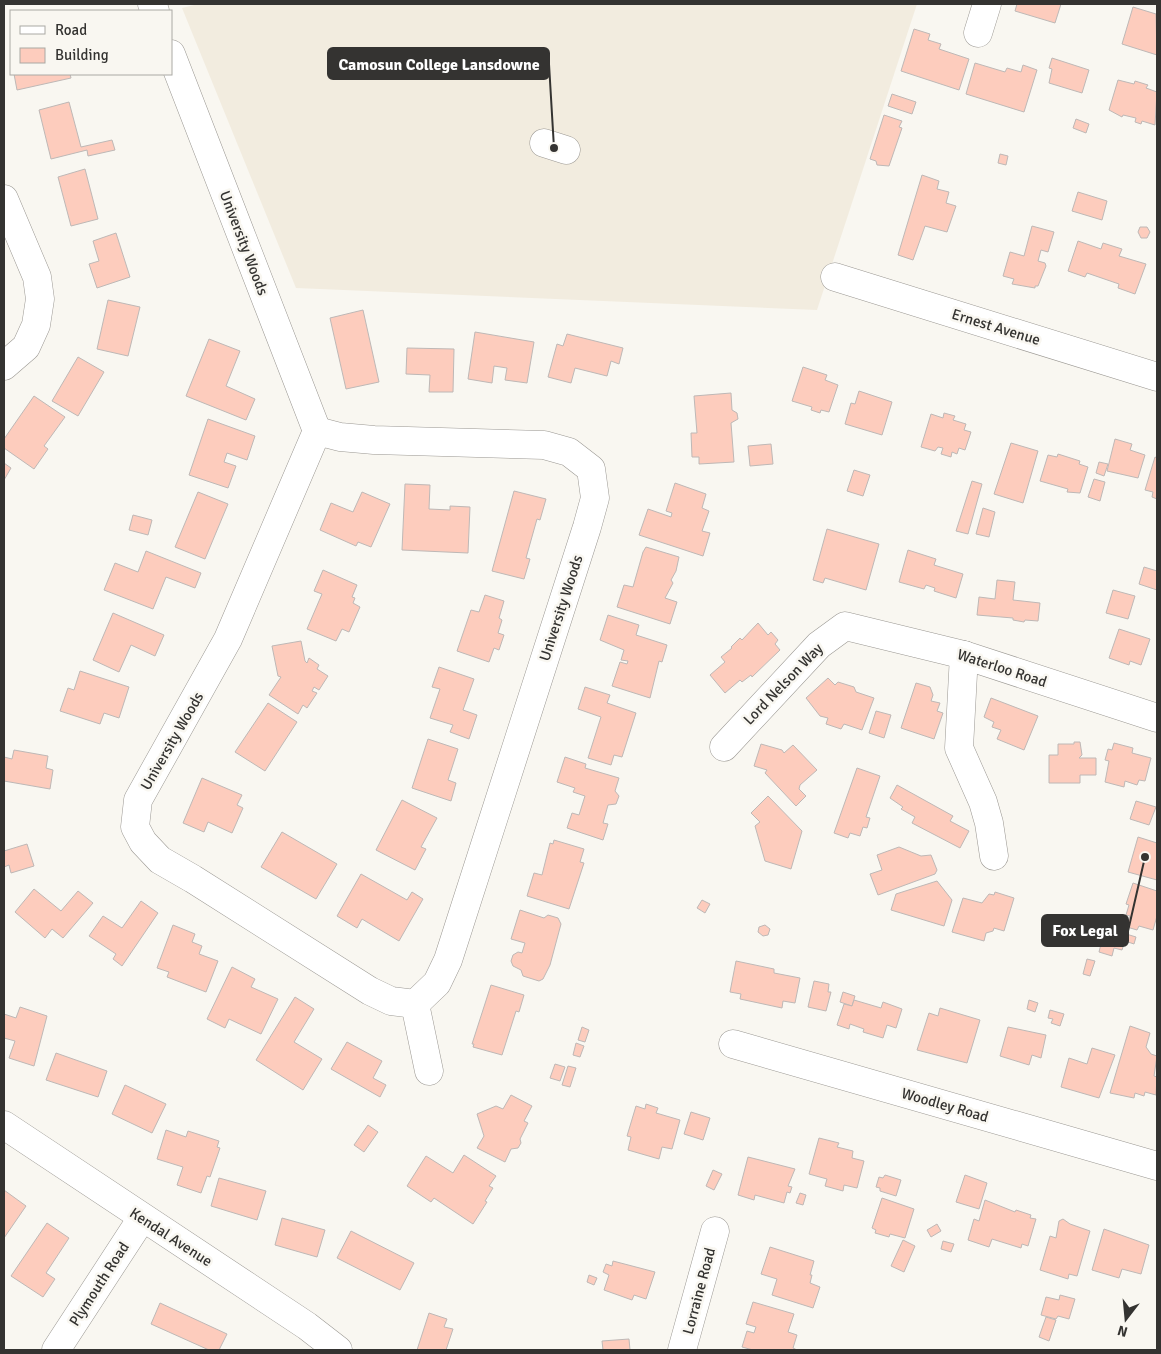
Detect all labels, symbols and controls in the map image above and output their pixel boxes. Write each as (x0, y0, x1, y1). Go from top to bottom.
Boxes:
legend (10, 10, 172, 75)
text: Road (55, 21, 87, 39)
text: Building (55, 46, 109, 64)
callout: Camosun College Lansdowne (328, 48, 549, 79)
text: Camosun College Lansdowne (338, 55, 540, 75)
street label: University Woods (216, 188, 272, 298)
street label: Ernest Avenue (950, 305, 1042, 349)
street label: University Woods (535, 552, 587, 663)
street label: Lord Nelson Way (740, 639, 826, 729)
street label: Waterloo Road (955, 645, 1049, 691)
street label: University Woods (137, 688, 208, 793)
callout: Fox Legal (1042, 915, 1128, 946)
text: Fox Legal (1052, 921, 1118, 941)
street label: Woodley Road (899, 1084, 991, 1126)
street label: Kendal Avenue (126, 1204, 216, 1270)
street label: Plymouth Road (65, 1239, 133, 1329)
street label: Lorraine Road (679, 1246, 719, 1336)
north arrow (1101, 1294, 1151, 1344)
text: N (1116, 1322, 1130, 1341)

